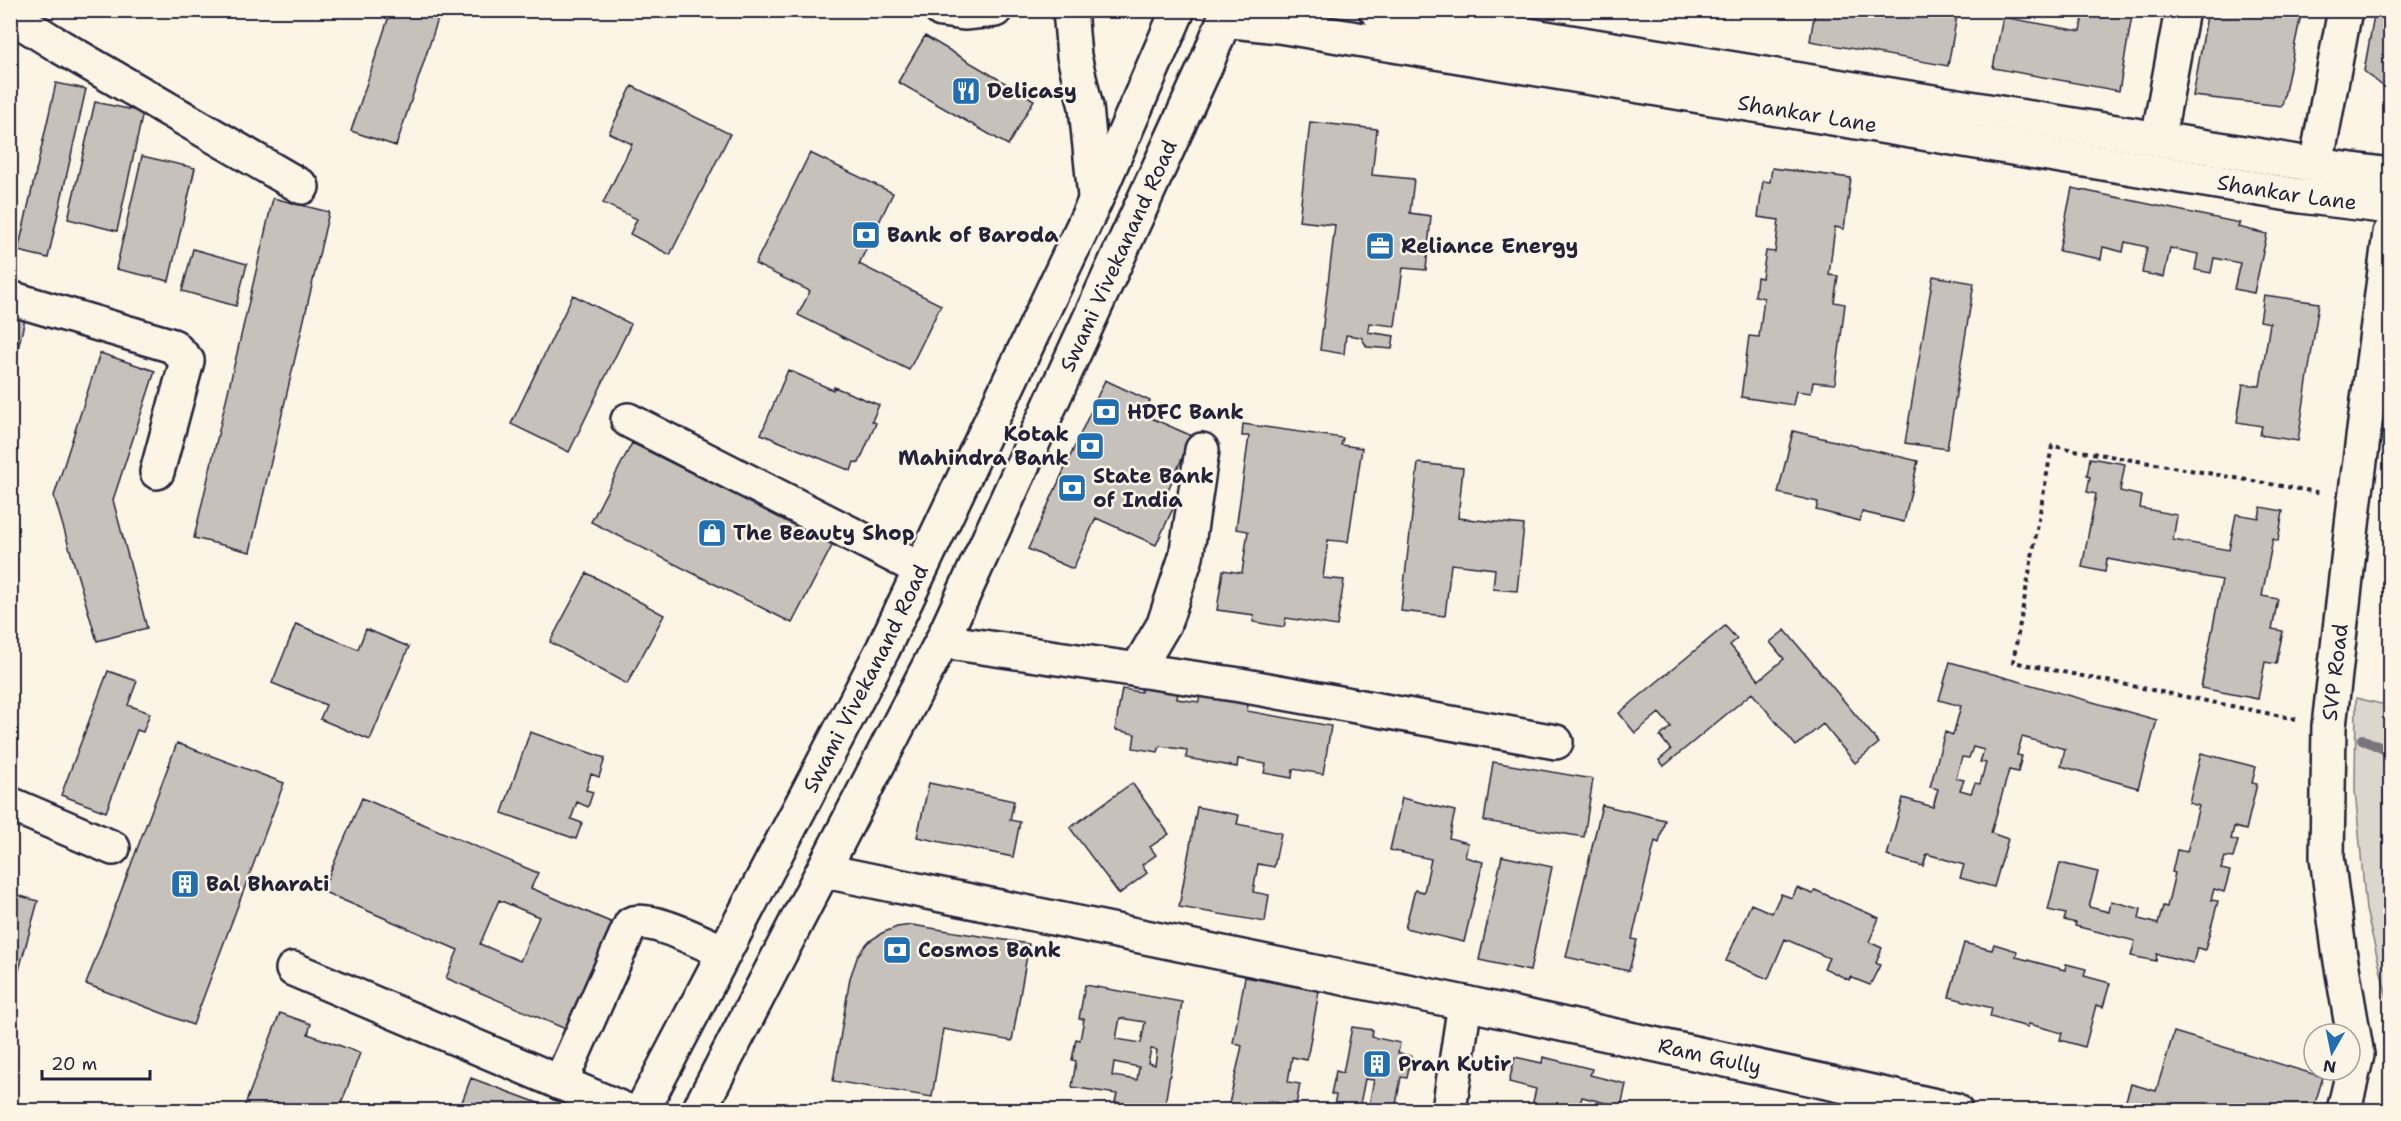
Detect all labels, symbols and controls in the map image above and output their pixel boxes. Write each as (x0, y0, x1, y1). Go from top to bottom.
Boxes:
restaurant icon: Delicasy (950, 75, 982, 107)
place label: Delicasy (987, 77, 1077, 105)
street label: Shankar Lane (1736, 89, 1879, 139)
street label: Swami Vivekanand Road (1053, 135, 1184, 376)
street label: Shankar Lane (2215, 168, 2358, 217)
bank icon: Bank of Baroda (850, 219, 882, 251)
place label: Bank of Baroda (887, 221, 1059, 249)
office icon: Reliance Energy (1364, 230, 1396, 262)
place label: Reliance Energy (1401, 232, 1578, 260)
bank icon: HDFC Bank (1090, 396, 1122, 428)
place label: HDFC Bank (1127, 398, 1244, 426)
place label: Kotak Mahindra Bank (898, 420, 1069, 472)
bank icon: Kotak Mahindra Bank (1074, 430, 1106, 462)
place label: State Bank of India (1093, 462, 1214, 514)
bank icon: State Bank of India (1056, 472, 1088, 504)
shop icon: The Beauty Shop (696, 517, 728, 549)
place label: The Beauty Shop (733, 519, 915, 547)
street label: Swami Vivekanand Road (796, 560, 935, 797)
street label: SVP Road (2316, 622, 2355, 722)
building icon: Bal Bharati (169, 868, 201, 900)
place label: Bal Bharati (206, 870, 330, 898)
bank icon: Cosmos Bank (881, 934, 913, 966)
place label: Cosmos Bank (918, 936, 1061, 964)
north arrow (2302, 1022, 2362, 1082)
street label: Ram Gully (1656, 1032, 1764, 1081)
scale bar (42, 1043, 150, 1081)
building icon: Pran Kutir (1361, 1048, 1393, 1080)
place label: Pran Kutir (1398, 1050, 1511, 1078)
text: 20 m (51, 1052, 97, 1076)
text: N (2322, 1055, 2338, 1078)

